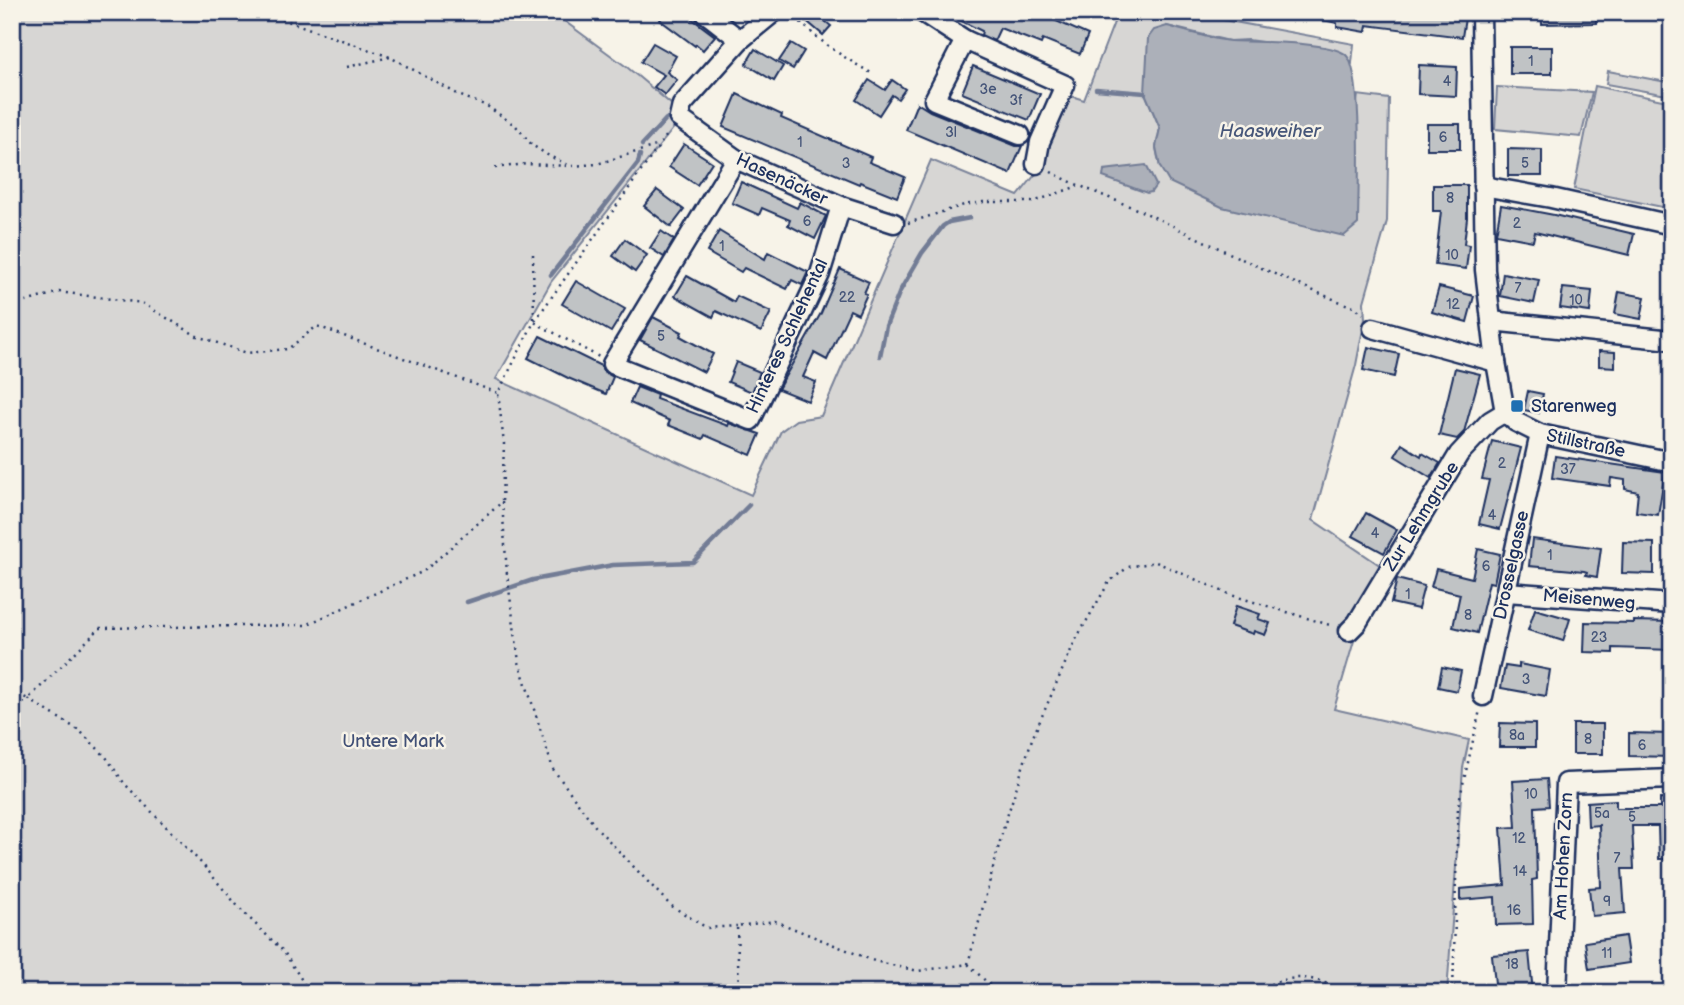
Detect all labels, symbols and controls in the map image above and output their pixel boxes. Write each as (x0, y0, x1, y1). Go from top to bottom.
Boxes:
house number: 1 (1528, 53, 1534, 70)
house number: 4 (1443, 73, 1452, 90)
house number: 3e (980, 81, 996, 98)
house number: 3f (1010, 92, 1023, 109)
water label: Haasweiher (1220, 120, 1322, 143)
house number: 3l (945, 124, 957, 141)
house number: 6 (1439, 129, 1448, 146)
house number: 1 (797, 134, 803, 151)
street label: Hasenäcker (733, 149, 831, 210)
house number: 3 (842, 155, 850, 172)
house number: 5 (1521, 155, 1529, 172)
house number: 8 (1446, 190, 1454, 207)
house number: 6 (803, 213, 812, 230)
house number: 2 (1513, 215, 1522, 232)
house number: 1 (719, 238, 725, 255)
house number: 10 (1445, 247, 1459, 264)
street label: Hinteres Schlehental (742, 255, 833, 417)
house number: 7 (1515, 280, 1522, 297)
house number: 22 (839, 289, 856, 306)
house number: 10 (1569, 292, 1583, 309)
house number: 12 (1446, 296, 1461, 313)
house number: 5 (657, 328, 665, 345)
place label: Starenweg (1531, 396, 1617, 417)
marker: Starenweg (1509, 398, 1525, 414)
street label: Stillstraße (1545, 425, 1628, 462)
house number: 2 (1498, 455, 1507, 472)
street label: Zur Lehmgrube (1379, 457, 1464, 576)
house number: 37 (1560, 461, 1576, 478)
house number: 4 (1488, 507, 1497, 524)
street label: Drosselgasse (1490, 508, 1533, 622)
house number: 4 (1371, 525, 1380, 542)
house number: 1 (1547, 547, 1553, 564)
house number: 6 (1482, 558, 1491, 575)
street label: Meisenweg (1542, 585, 1636, 614)
house number: 1 (1405, 586, 1411, 603)
house number: 8 (1464, 607, 1472, 624)
house number: 23 (1591, 629, 1607, 646)
house number: 3 (1522, 671, 1530, 688)
house number: 8a (1509, 727, 1525, 744)
park label: Untere Mark (342, 731, 444, 752)
house number: 8 (1584, 731, 1592, 748)
house number: 6 (1638, 737, 1647, 754)
house number: 10 (1524, 786, 1538, 803)
street label: Am Hohen Zorn (1550, 792, 1577, 920)
house number: 5a (1594, 805, 1610, 822)
house number: 5 (1628, 809, 1636, 826)
house number: 12 (1512, 830, 1527, 847)
house number: 7 (1614, 850, 1621, 867)
house number: 14 (1513, 863, 1527, 880)
house number: 9 (1603, 893, 1611, 910)
house number: 16 (1507, 902, 1521, 919)
house number: 11 (1602, 945, 1612, 962)
house number: 18 (1505, 956, 1519, 973)

